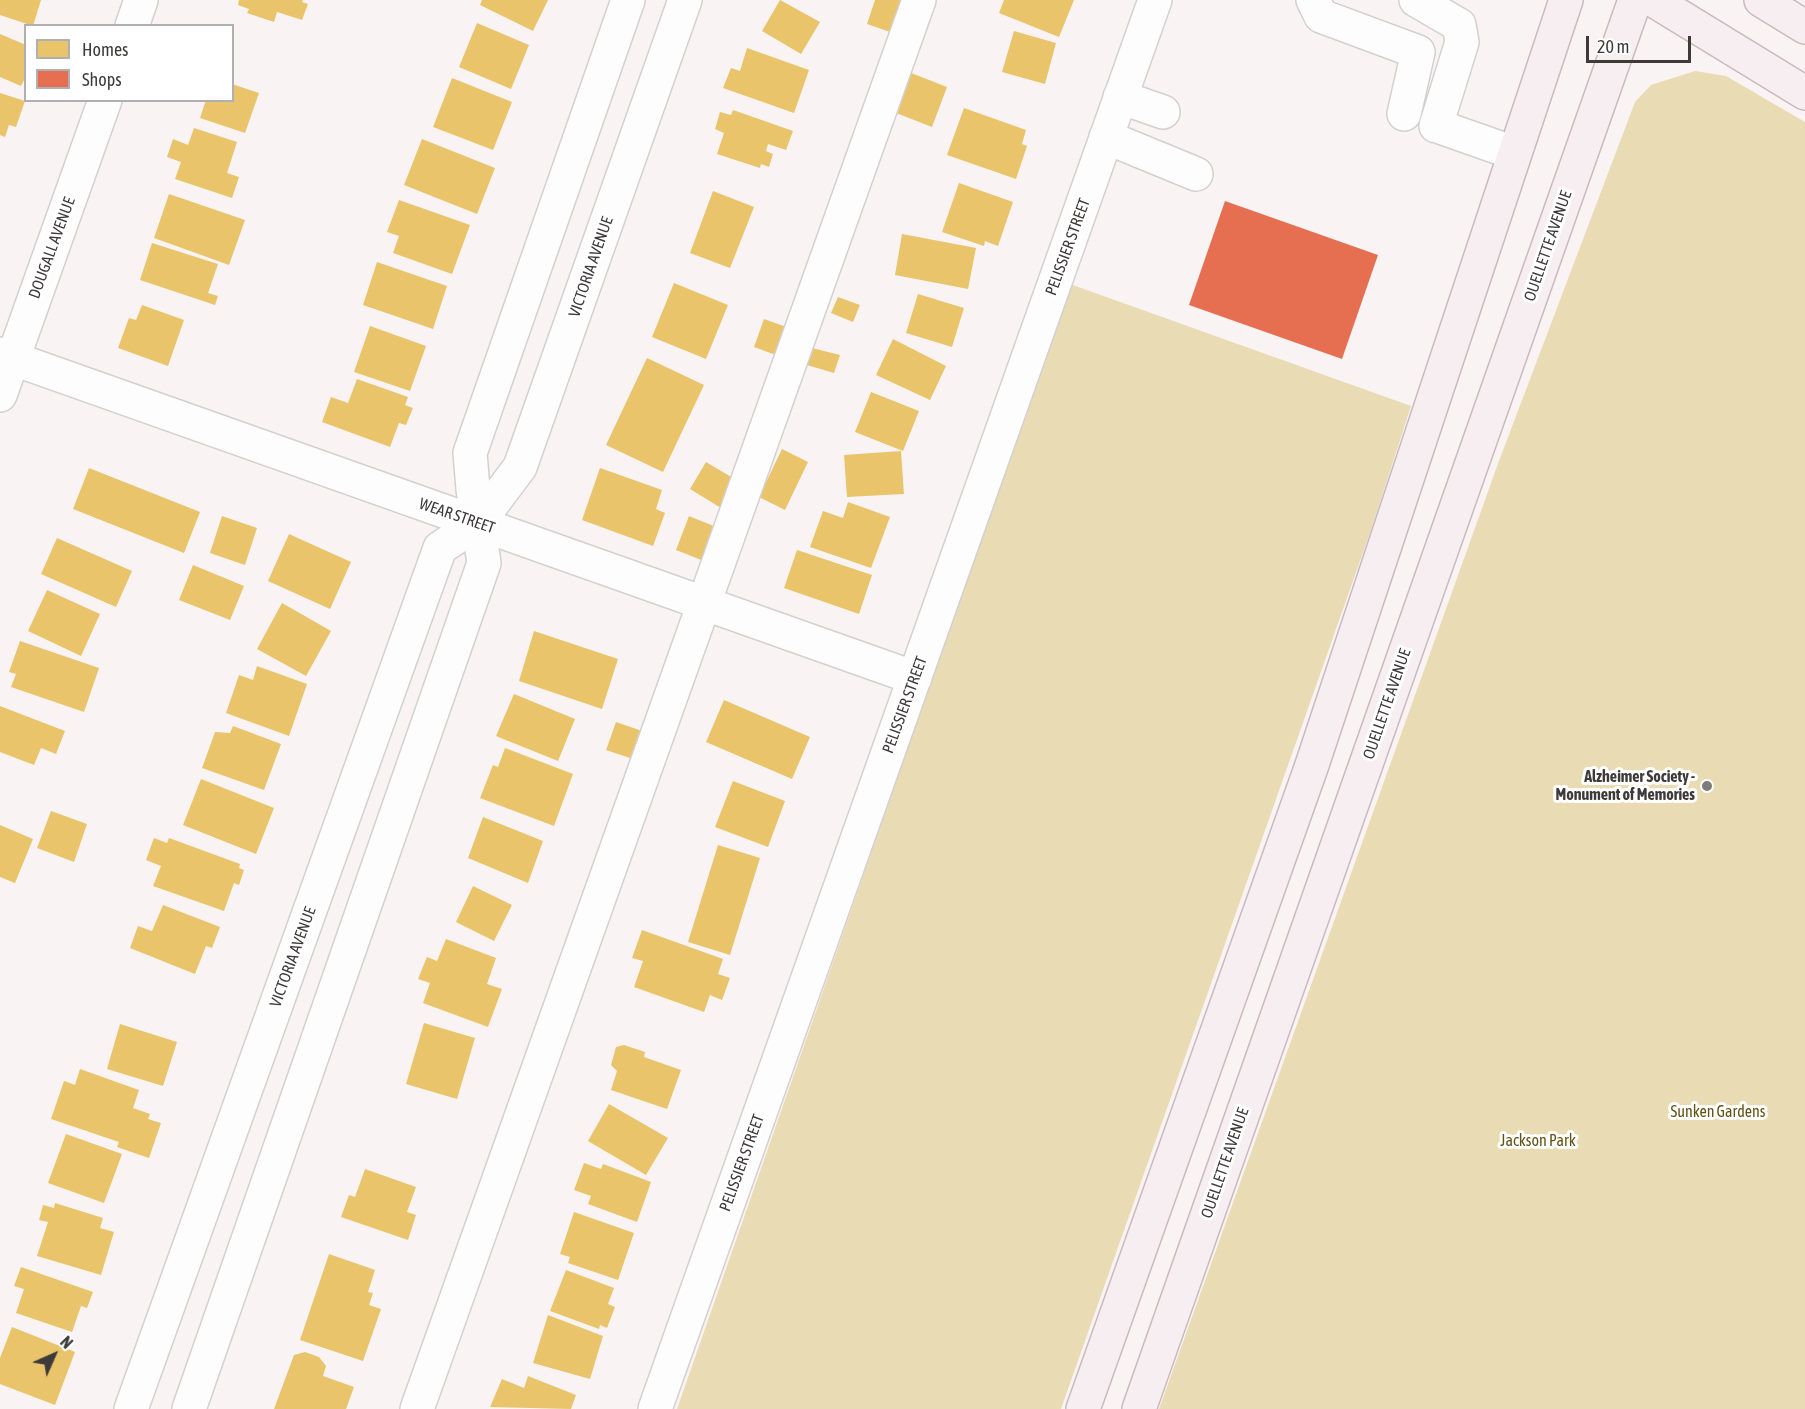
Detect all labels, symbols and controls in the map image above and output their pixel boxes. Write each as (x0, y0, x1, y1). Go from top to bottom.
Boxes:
legend (24, 24, 234, 102)
scale bar (1589, 24, 1694, 62)
text: 20 m (1597, 36, 1629, 57)
text: Homes (82, 39, 128, 60)
text: Shops (82, 69, 122, 90)
street label: OUELLETTE AVENUE (1520, 188, 1576, 304)
street label: DOUGALL AVENUE (25, 195, 79, 301)
street label: PELISSIER STREET (1042, 196, 1094, 298)
street label: VICTORIA AVENUE (565, 214, 617, 320)
street label: WEAR STREET (417, 494, 497, 538)
street label: OUELLETTE AVENUE (1359, 646, 1415, 762)
street label: PELISSIER STREET (879, 654, 931, 756)
place label: Alzheimer Society - Monument of Memories (1555, 767, 1695, 805)
marker: Alzheimer Society - Monument of Memories (1700, 779, 1714, 793)
street label: VICTORIA AVENUE (266, 904, 320, 1010)
park label: Sunken Gardens (1670, 1102, 1766, 1122)
street label: OUELLETTE AVENUE (1197, 1105, 1253, 1221)
street label: PELISSIER STREET (716, 1112, 768, 1214)
park label: Jackson Park (1500, 1131, 1576, 1151)
north arrow (24, 1325, 84, 1385)
text: N (57, 1333, 76, 1352)

